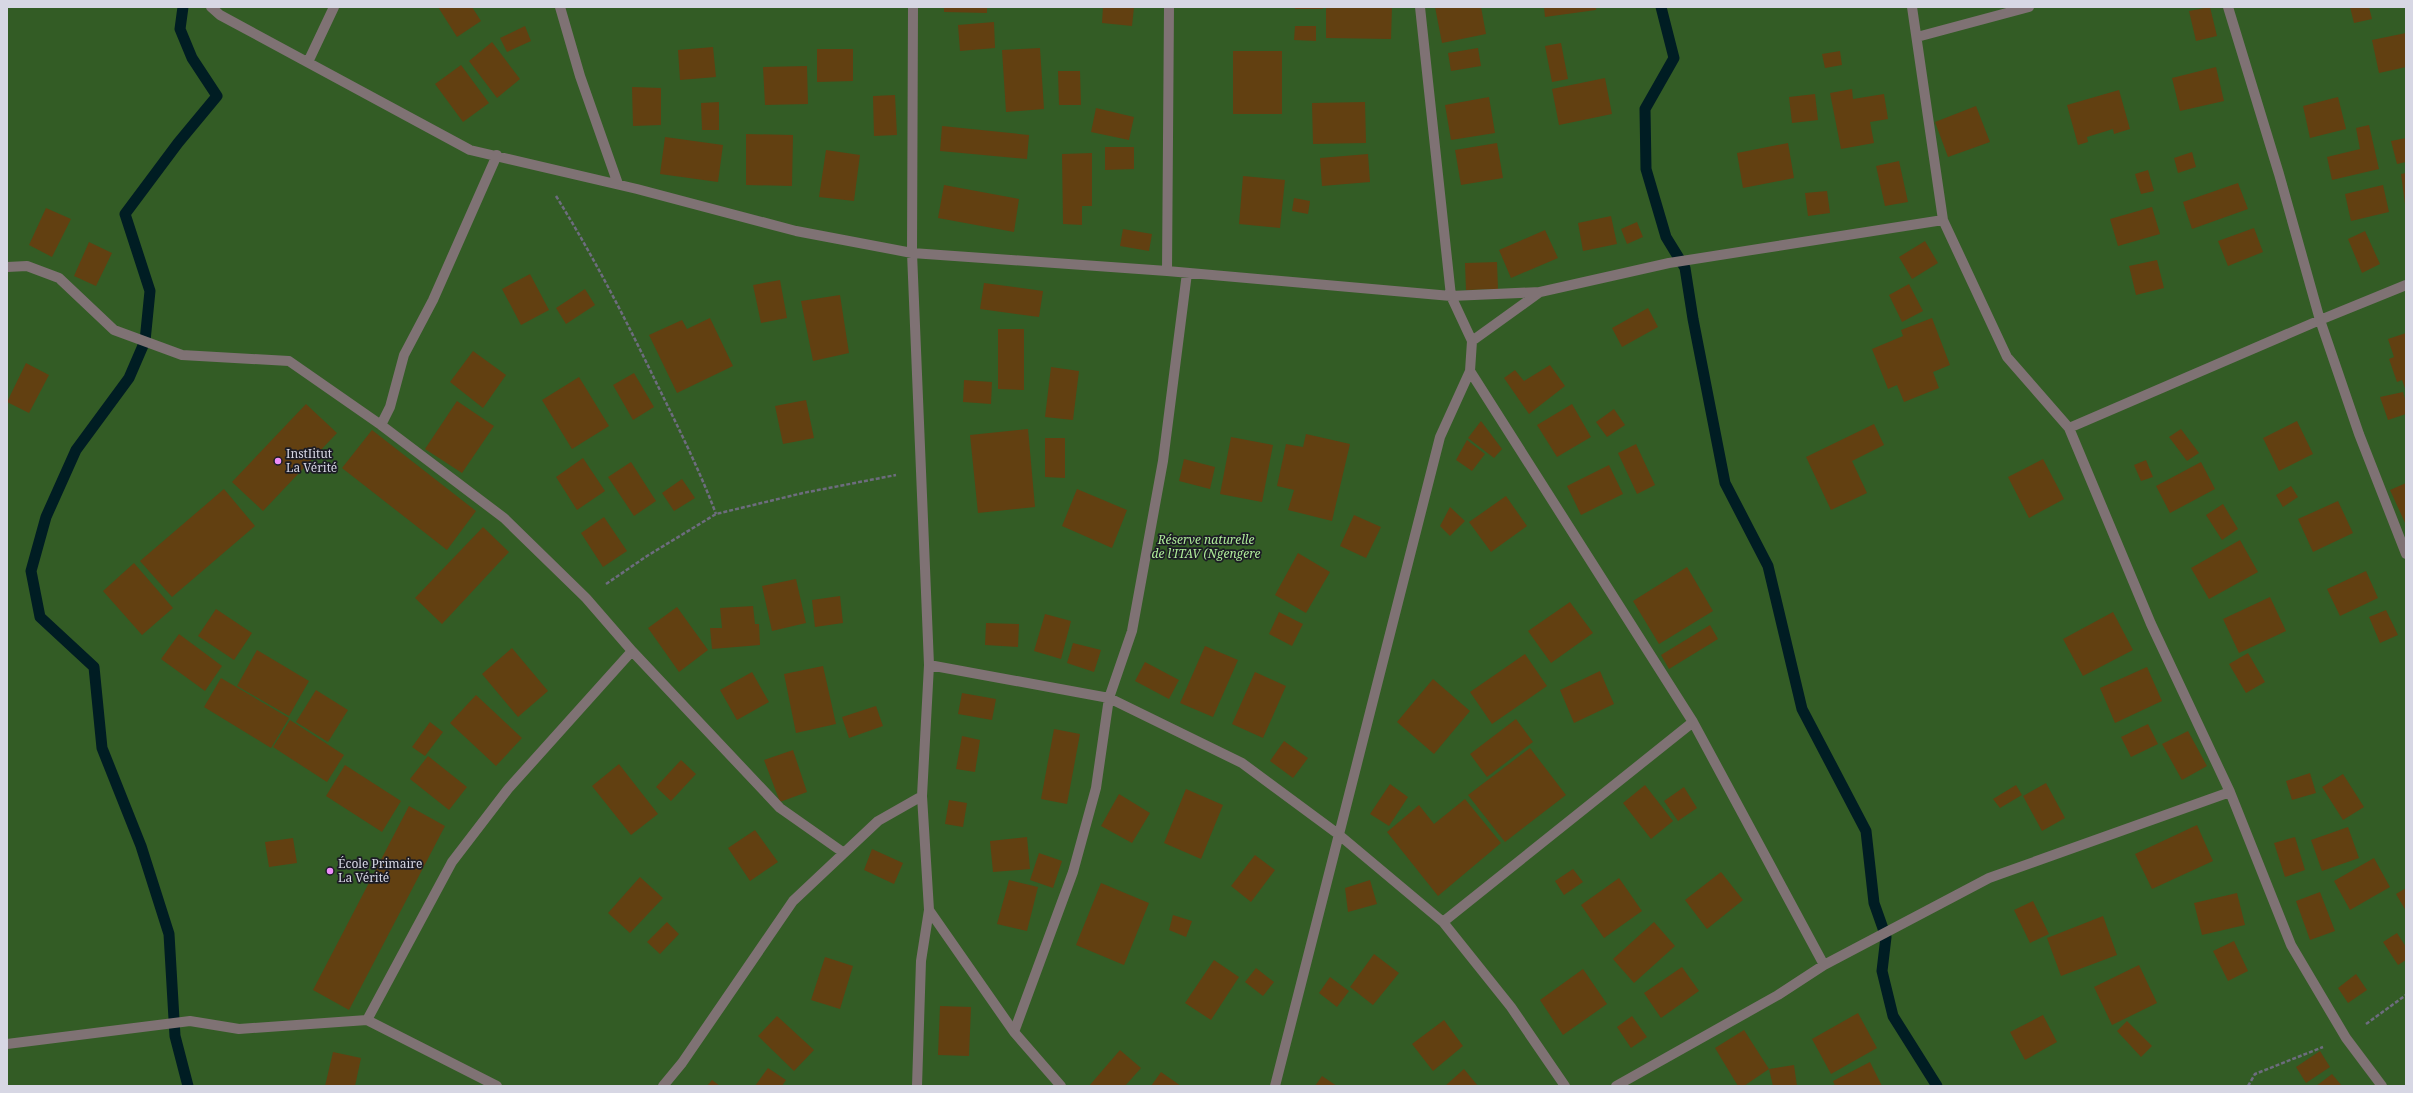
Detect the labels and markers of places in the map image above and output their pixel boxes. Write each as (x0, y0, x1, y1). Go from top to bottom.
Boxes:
place label: InstIitut La Vérité (286, 445, 337, 476)
marker: InstIitut La Vérité (273, 456, 283, 466)
place label: École Primaire La Vérité (338, 855, 422, 886)
marker: École Primaire La Vérité (325, 866, 335, 876)

